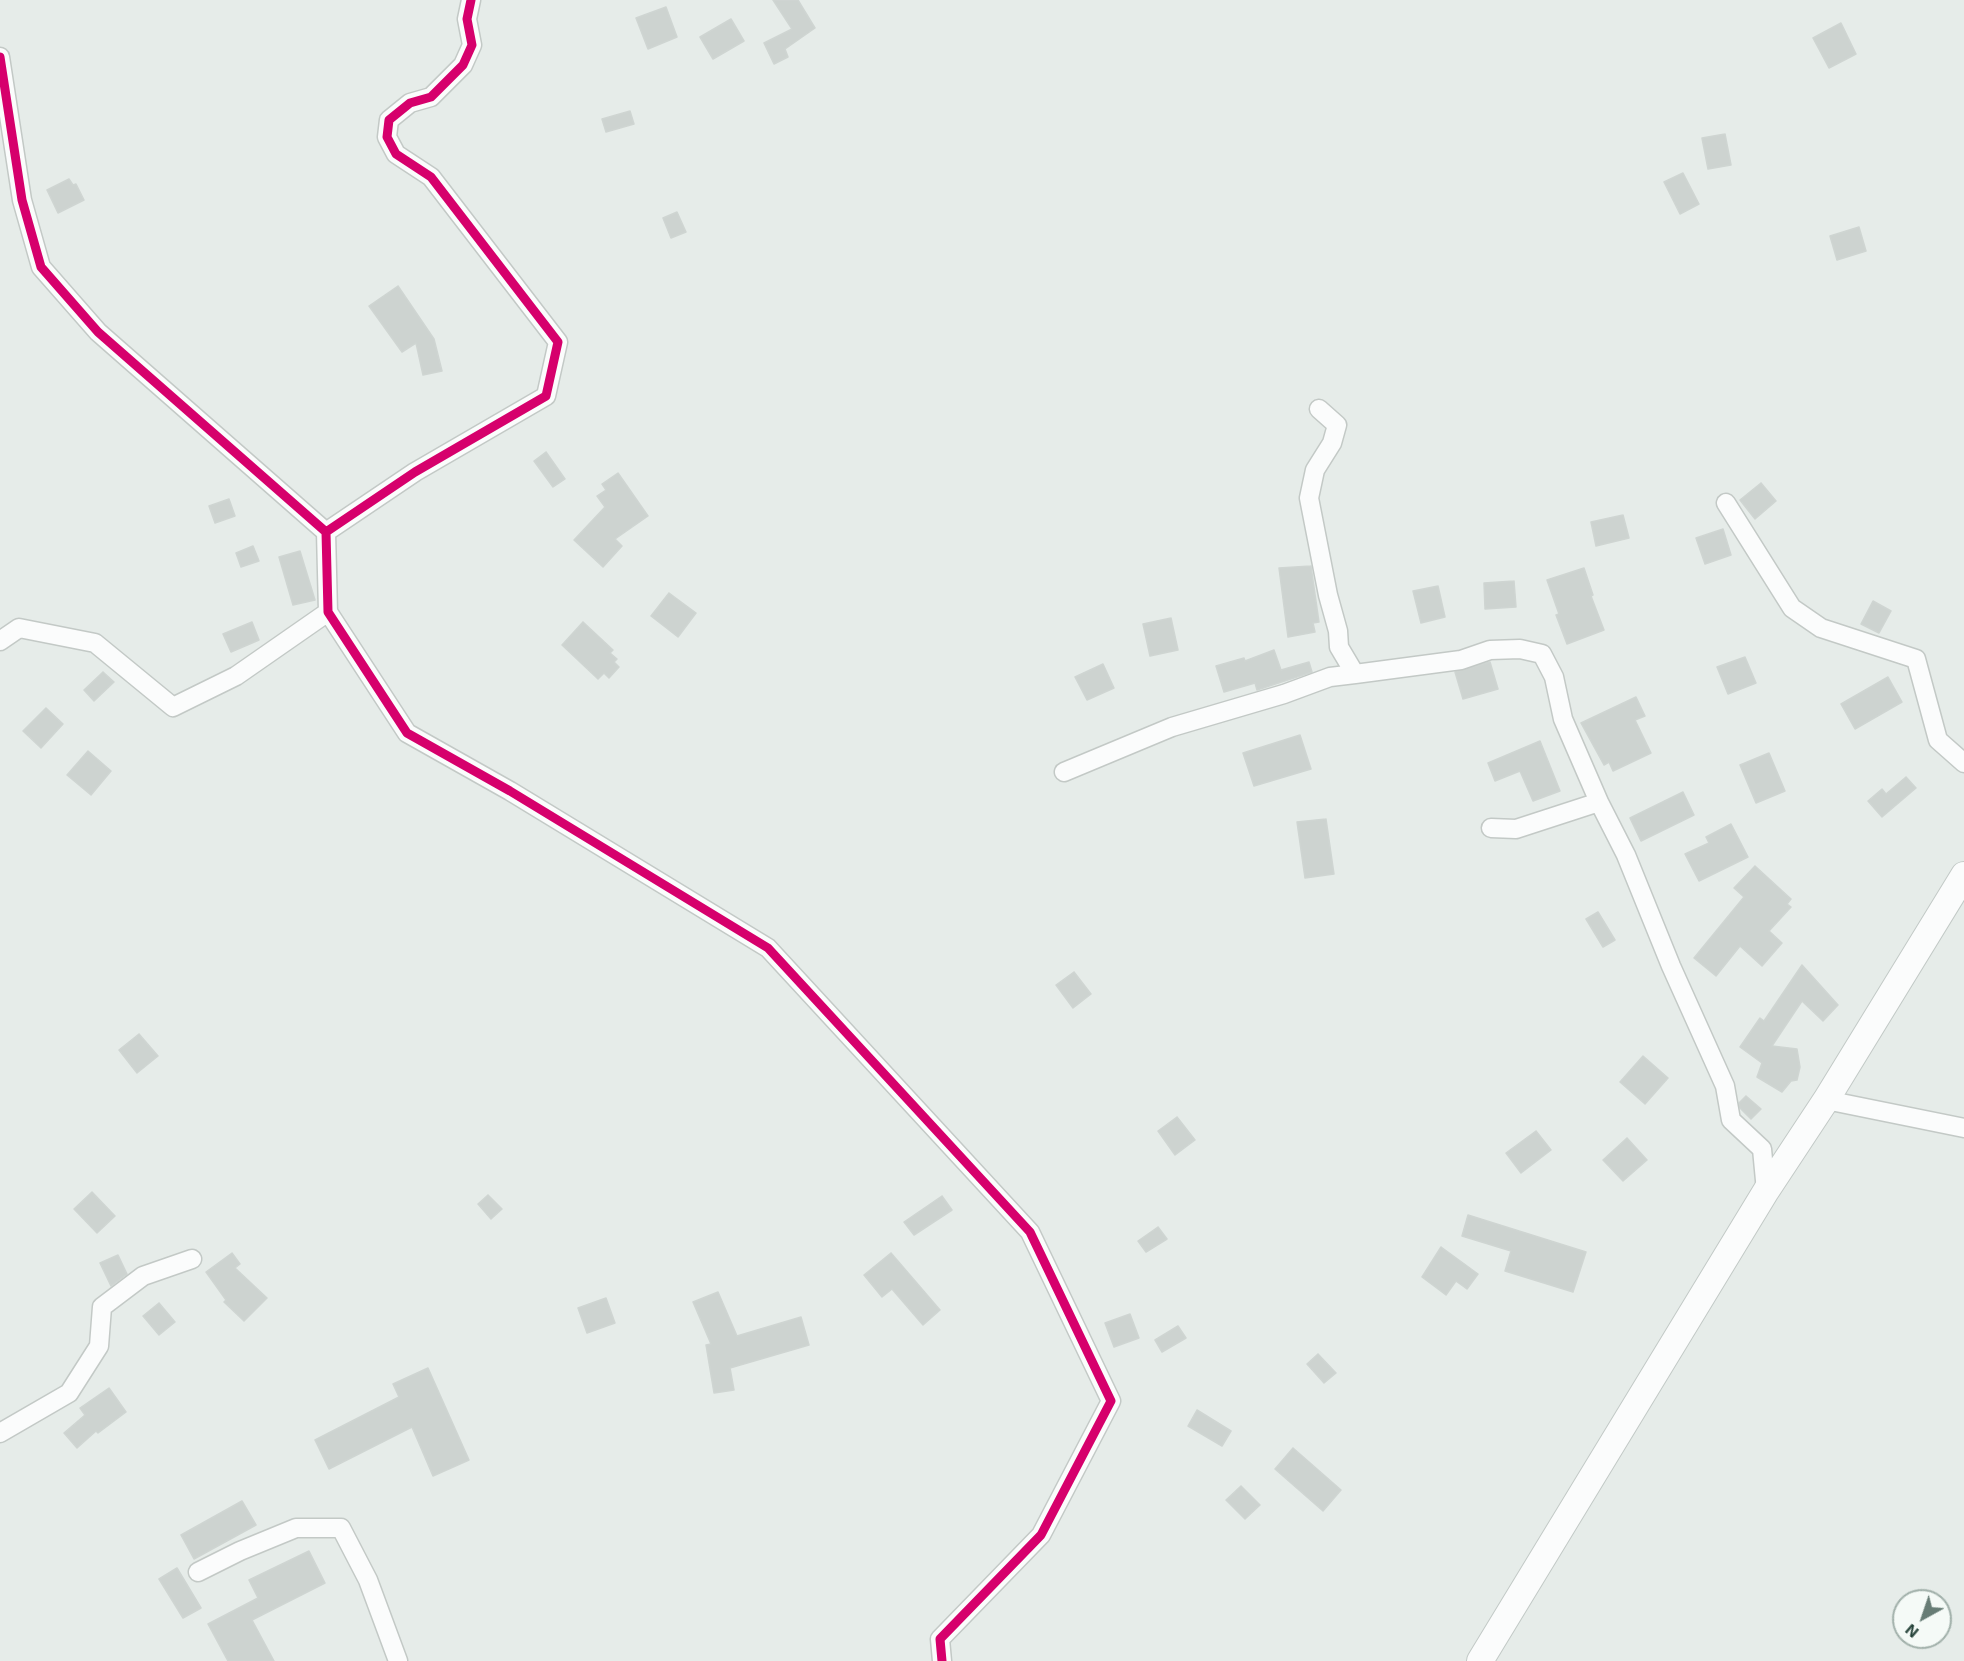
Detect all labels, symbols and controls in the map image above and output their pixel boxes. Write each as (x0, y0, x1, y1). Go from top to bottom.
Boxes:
north arrow (1892, 1589, 1952, 1649)
text: N (1901, 1621, 1922, 1643)

